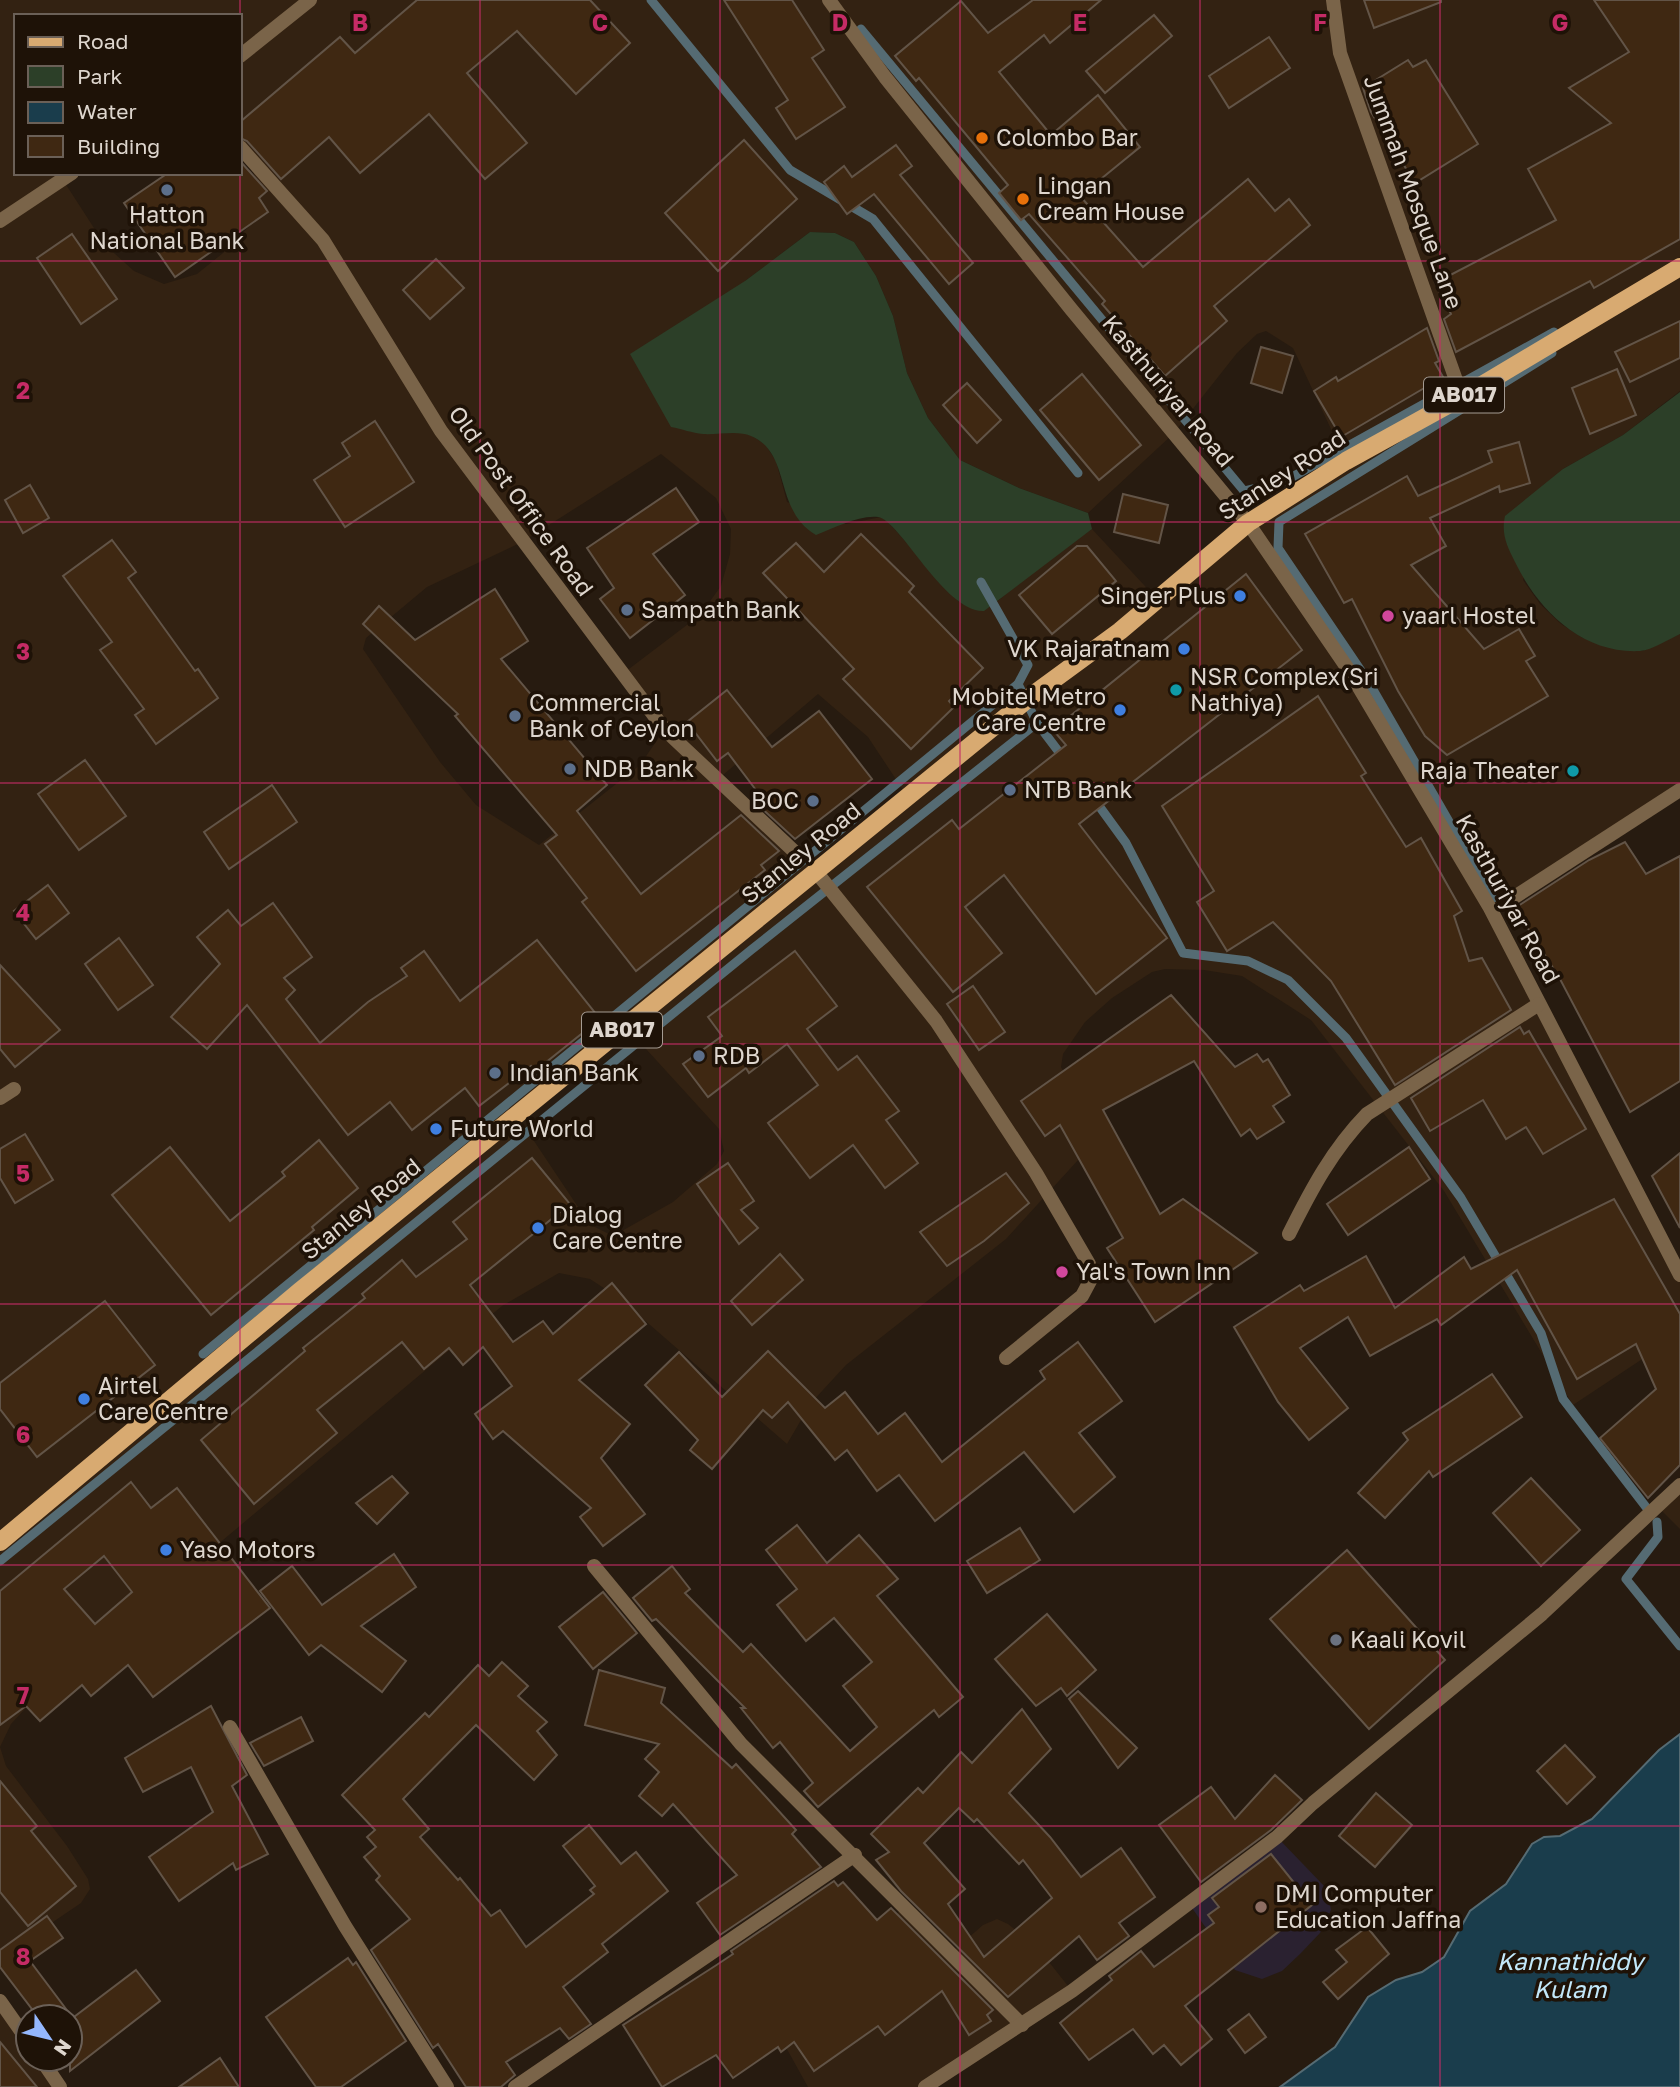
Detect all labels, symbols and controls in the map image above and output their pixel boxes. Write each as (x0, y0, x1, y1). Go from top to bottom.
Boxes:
text: B (352, 8, 368, 36)
text: C (592, 8, 608, 36)
text: D (832, 8, 848, 36)
text: E (1073, 8, 1087, 36)
text: F (1313, 8, 1327, 36)
text: G (1552, 8, 1568, 36)
legend (14, 14, 242, 175)
text: Road (77, 28, 128, 54)
text: Park (77, 63, 123, 89)
street label: Jummah Mosque Lane (1359, 71, 1469, 313)
text: Water (77, 98, 137, 124)
place label: Colombo Bar (996, 123, 1138, 151)
marker: Colombo Bar (974, 130, 990, 146)
text: Building (77, 133, 160, 159)
place label: Lingan Cream House (1037, 171, 1185, 225)
marker: Hatton National Bank (159, 182, 175, 198)
marker: Lingan Cream House (1015, 191, 1031, 207)
place label: Hatton National Bank (89, 200, 245, 254)
street label: Kasthuriyar Road (1097, 309, 1240, 472)
text: 2 (16, 376, 30, 404)
road number: AB017 (1424, 378, 1504, 412)
street label: Old Post Office Road (443, 400, 600, 601)
street label: Stanley Road (1213, 423, 1350, 526)
place label: Singer Plus (1100, 581, 1226, 609)
marker: Singer Plus (1232, 588, 1248, 604)
place label: Sampath Bank (641, 595, 801, 623)
place label: yaarl Hostel (1402, 601, 1536, 629)
marker: Sampath Bank (619, 602, 635, 618)
marker: yaarl Hostel (1380, 608, 1396, 624)
place label: VK Rajaratnam (1007, 634, 1170, 662)
text: 3 (16, 637, 30, 665)
marker: VK Rajaratnam (1176, 641, 1192, 657)
place label: NSR Complex(Sri Nathiya) (1190, 662, 1379, 716)
place label: Mobitel Metro Care Centre (952, 682, 1106, 736)
marker: NSR Complex(Sri Nathiya) (1168, 682, 1184, 698)
place label: Commercial Bank of Ceylon (529, 688, 695, 742)
marker: Mobitel Metro Care Centre (1112, 702, 1128, 718)
marker: Commercial Bank of Ceylon (507, 708, 523, 724)
place label: NDB Bank (584, 754, 694, 782)
place label: Raja Theater (1420, 756, 1559, 784)
marker: NDB Bank (562, 761, 578, 777)
marker: Raja Theater (1565, 763, 1581, 779)
place label: NTB Bank (1024, 775, 1132, 803)
marker: NTB Bank (1002, 782, 1018, 798)
place label: BOC (751, 786, 799, 814)
marker: BOC (805, 793, 821, 809)
street label: Stanley Road (735, 796, 866, 909)
street label: Kasthuriyar Road (1451, 809, 1567, 988)
text: 4 (16, 898, 30, 926)
road number: AB017 (582, 1012, 662, 1048)
place label: RDB (713, 1041, 760, 1069)
marker: RDB (691, 1048, 707, 1064)
place label: Indian Bank (509, 1058, 639, 1086)
marker: Indian Bank (487, 1065, 503, 1081)
place label: Future World (450, 1114, 594, 1142)
marker: Future World (428, 1121, 444, 1137)
street label: Stanley Road (295, 1152, 426, 1265)
text: 5 (16, 1159, 30, 1187)
place label: Dialog Care Centre (552, 1200, 683, 1254)
marker: Dialog Care Centre (530, 1220, 546, 1236)
place label: Yal's Town Inn (1076, 1257, 1231, 1285)
marker: Yal's Town Inn (1054, 1264, 1070, 1280)
place label: Airtel Care Centre (98, 1371, 229, 1425)
marker: Airtel Care Centre (76, 1391, 92, 1407)
text: 6 (16, 1420, 30, 1448)
place label: Yaso Motors (180, 1535, 315, 1563)
marker: Yaso Motors (158, 1542, 174, 1558)
place label: Kaali Kovil (1350, 1625, 1466, 1653)
marker: Kaali Kovil (1328, 1632, 1344, 1648)
text: 7 (17, 1681, 29, 1709)
place label: DMI Computer Education Jaffna (1275, 1879, 1461, 1933)
marker: DMI Computer Education Jaffna (1253, 1899, 1269, 1915)
text: 8 (16, 1942, 30, 1970)
water label: Kannathiddy Kulam (1497, 1946, 1647, 2003)
north arrow (14, 2003, 84, 2073)
text: N (50, 2036, 77, 2061)

